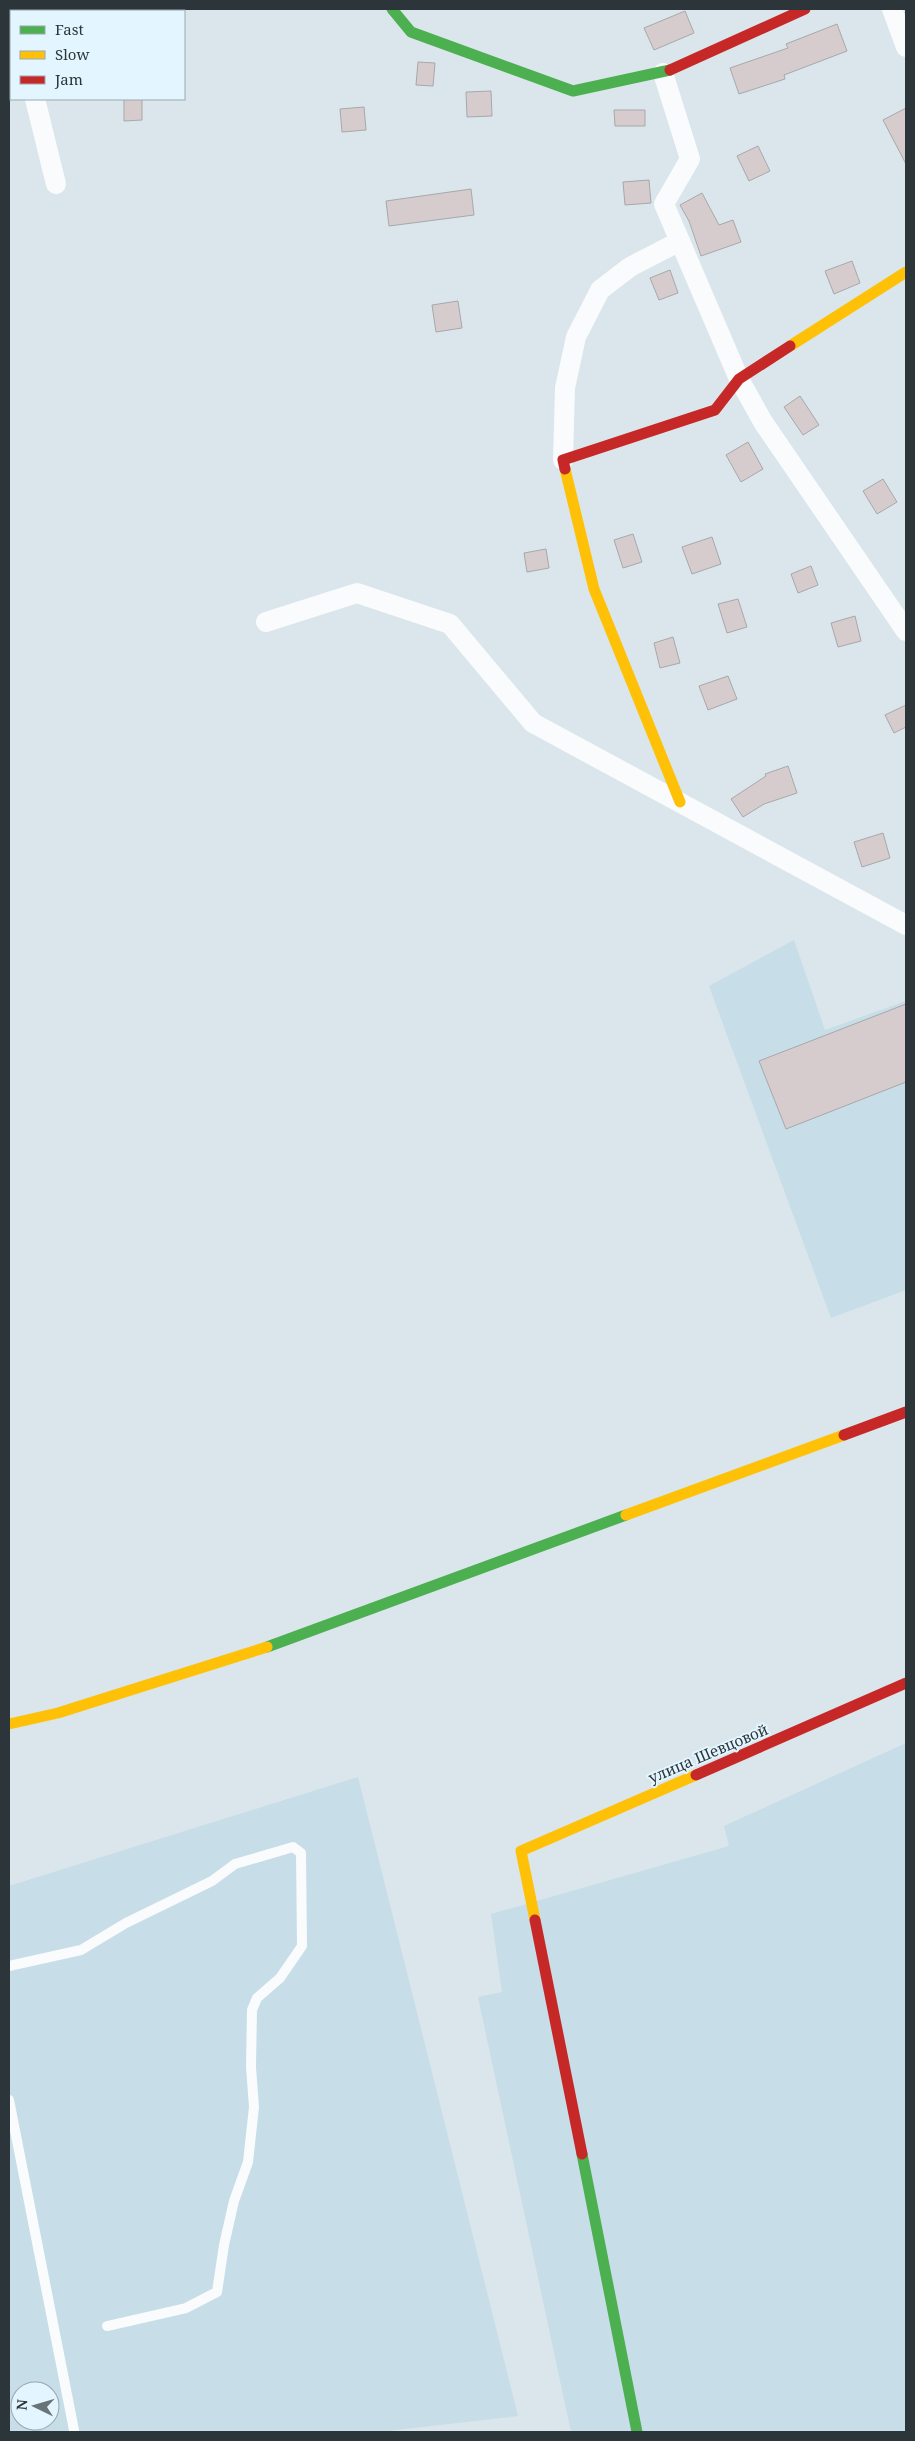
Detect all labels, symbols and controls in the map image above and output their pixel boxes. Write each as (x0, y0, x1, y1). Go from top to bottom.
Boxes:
legend (10, 10, 185, 100)
text: Fast (55, 19, 84, 39)
text: Slow (55, 44, 89, 64)
text: Jam (54, 69, 83, 89)
street label: улица Шевцовой (645, 1719, 771, 1787)
north arrow (10, 2381, 60, 2431)
text: N (12, 2398, 31, 2411)

